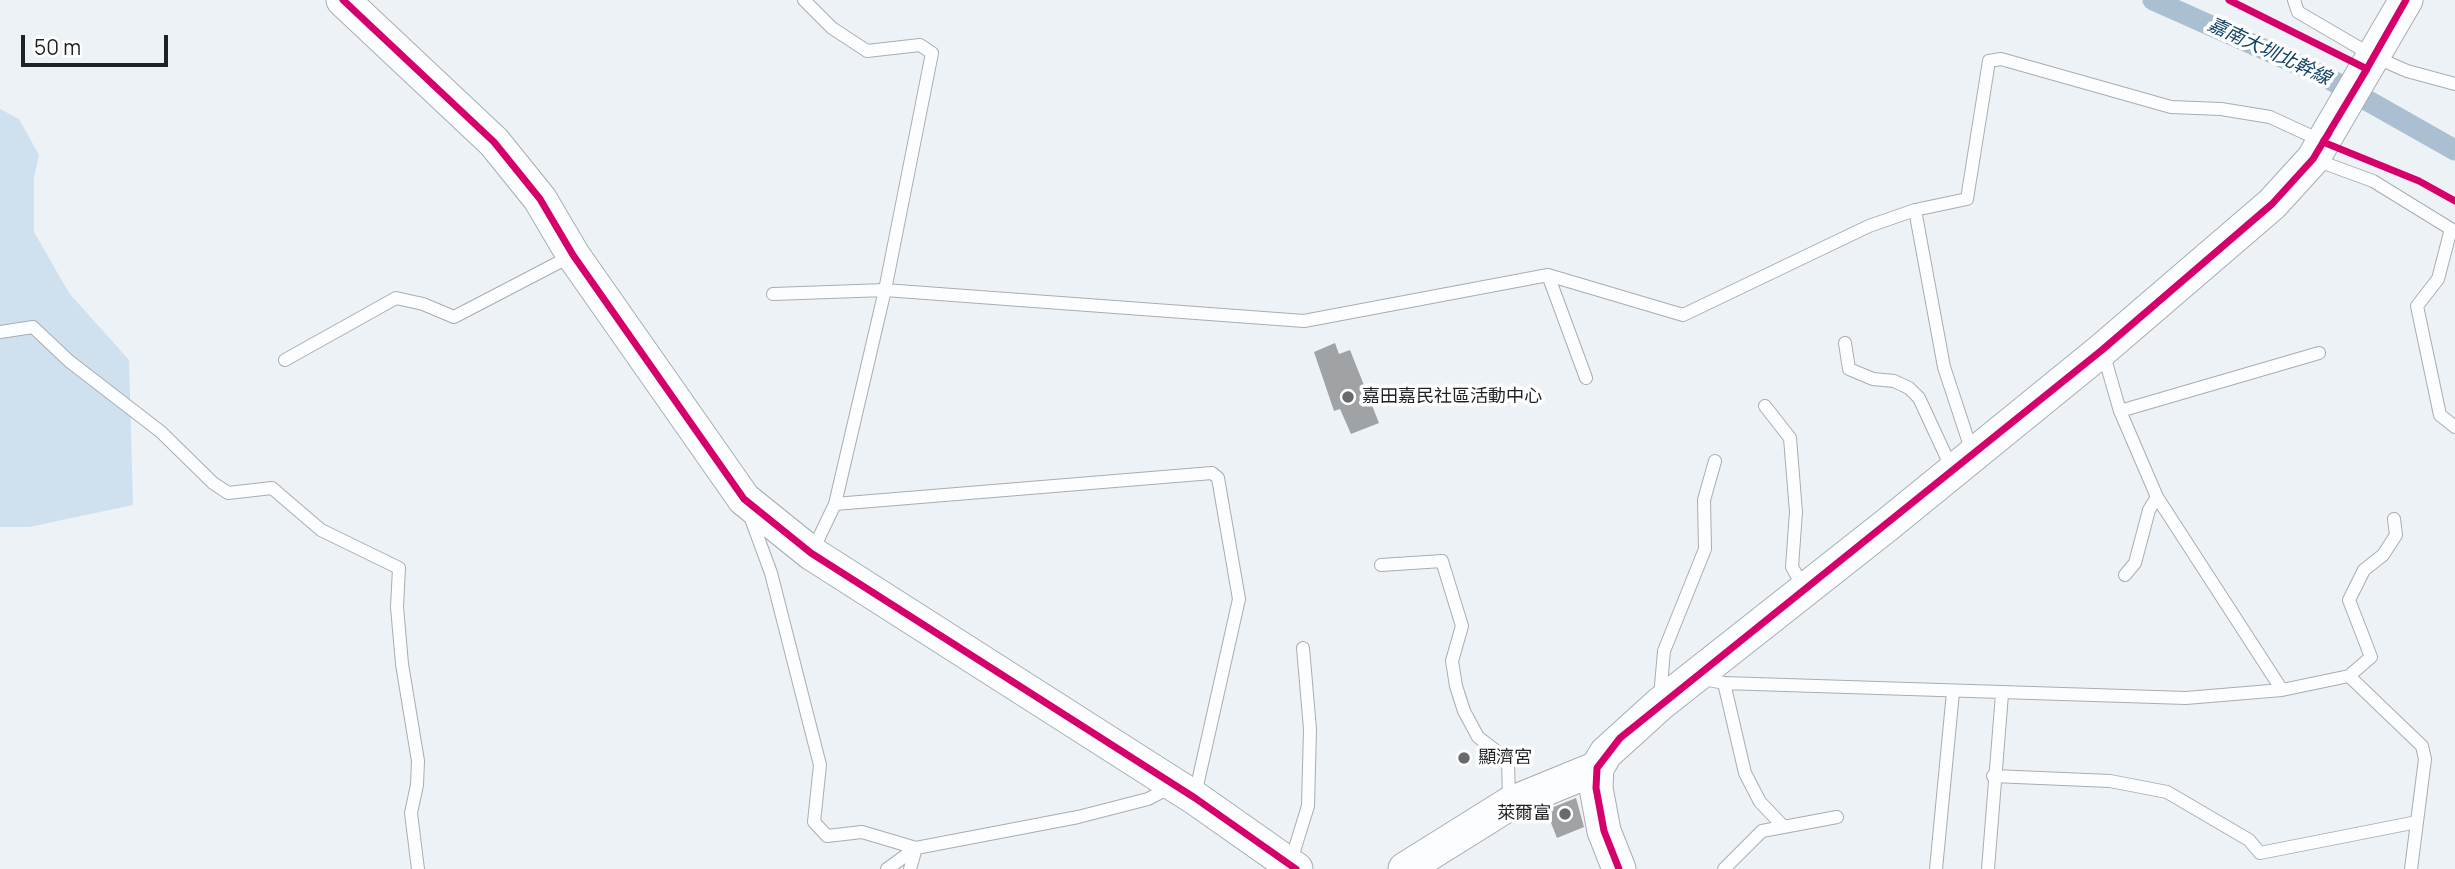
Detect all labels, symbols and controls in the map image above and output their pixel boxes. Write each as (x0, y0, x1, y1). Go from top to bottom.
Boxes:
water label: 嘉南大圳北幹線 (2204, 14, 2334, 90)
scale bar (24, 21, 172, 65)
text: 50 m (34, 33, 81, 61)
place label: 嘉田嘉民社區活動中心 (1362, 386, 1542, 408)
marker: 嘉田嘉民社區活動中心 (1340, 389, 1356, 405)
place label: 顯濟宮 (1478, 747, 1532, 769)
marker: 顯濟宮 (1456, 750, 1472, 766)
place label: 萊爾富 (1497, 803, 1551, 825)
marker: 萊爾富 (1557, 806, 1573, 822)

